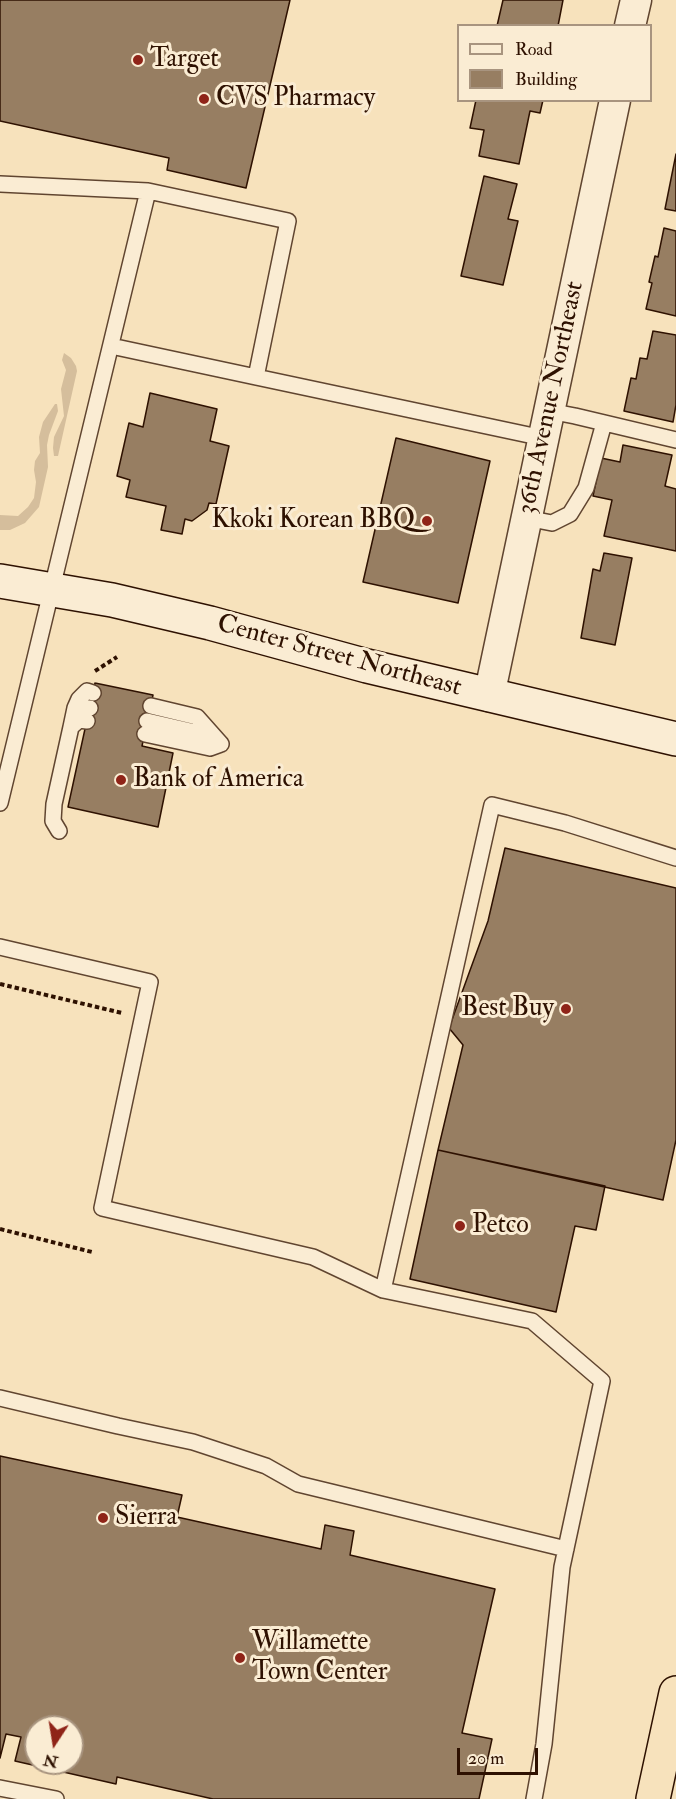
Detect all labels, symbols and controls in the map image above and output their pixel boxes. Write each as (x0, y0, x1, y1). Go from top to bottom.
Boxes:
legend (457, 24, 652, 102)
text: Road (515, 38, 553, 61)
place label: Target (150, 44, 219, 76)
marker: Target (131, 53, 145, 67)
text: Building (515, 68, 577, 91)
place label: CVS Pharmacy (216, 83, 375, 115)
marker: CVS Pharmacy (197, 92, 211, 106)
street label: 36th Avenue Northeast (512, 279, 592, 517)
place label: Kkoki Korean BBQ (211, 505, 415, 537)
marker: Kkoki Korean BBQ (420, 514, 434, 528)
street label: Center Street Northeast (213, 609, 465, 705)
place label: Bank of America (133, 764, 304, 796)
marker: Bank of America (114, 773, 128, 787)
place label: Best Buy (461, 993, 554, 1025)
marker: Best Buy (559, 1002, 573, 1016)
place label: Petco (472, 1210, 529, 1242)
marker: Petco (453, 1219, 467, 1233)
place label: Sierra (115, 1502, 177, 1534)
marker: Sierra (96, 1511, 110, 1525)
place label: Willamette Town Center (252, 1627, 387, 1688)
marker: Willamette Town Center (233, 1651, 247, 1665)
north arrow (24, 1715, 84, 1775)
scale bar (460, 1736, 541, 1774)
text: 20 m (468, 1747, 504, 1770)
text: N (42, 1749, 60, 1772)

